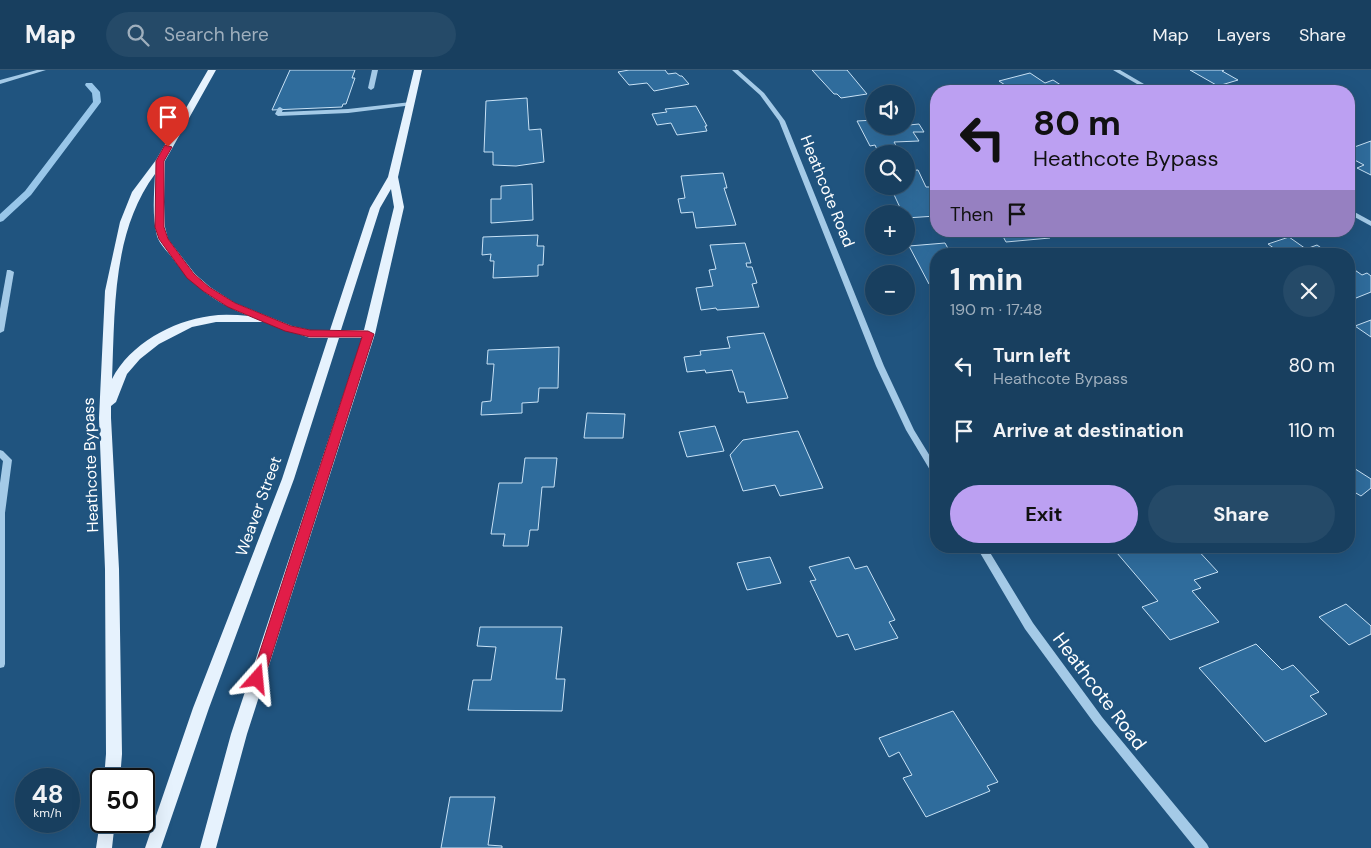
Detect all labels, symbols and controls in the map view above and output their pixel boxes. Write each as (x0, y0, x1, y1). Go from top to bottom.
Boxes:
search box (106, 12, 456, 57)
text: Map (25, 19, 76, 50)
icon: search (124, 21, 152, 49)
text: Search here (164, 22, 269, 47)
text: Map (1153, 23, 1189, 47)
text: Layers (1217, 23, 1271, 47)
text: Share (1299, 23, 1346, 47)
map controls (865, 85, 915, 315)
button: sound (865, 85, 915, 135)
pin (147, 96, 189, 147)
text: 80 m (1033, 100, 1121, 146)
icon: arrive (154, 103, 182, 131)
icon: left (950, 105, 1015, 170)
street label: Heathcote Road (796, 132, 860, 250)
text: Heathcote Bypass (1033, 144, 1219, 173)
button: search (865, 145, 915, 195)
icon: arrive (1003, 200, 1031, 228)
text: Then (950, 202, 993, 227)
button: + (865, 205, 915, 255)
text: 1 min (950, 260, 1023, 299)
button: − (865, 265, 915, 315)
button: close (1283, 265, 1335, 317)
text: 190 m · 17:48 (950, 299, 1042, 320)
text: Turn left (993, 343, 1071, 368)
icon: left (950, 352, 978, 380)
text: 80 m (1288, 353, 1335, 378)
text: Heathcote Bypass (993, 368, 1128, 389)
street label: Heathcote Bypass (78, 397, 103, 533)
icon: arrive (950, 417, 978, 445)
text: Arrive at destination (993, 418, 1184, 443)
text: 110 m (1288, 418, 1335, 443)
street label: Weaver Street (231, 453, 286, 559)
button: Exit (950, 485, 1138, 543)
button: Share (1148, 485, 1335, 543)
street label: Heathcote Road (1047, 627, 1152, 755)
position arrow (230, 652, 282, 704)
speed limit sign: 50 (90, 768, 155, 833)
text: 48 (31, 778, 64, 811)
text: km/h (33, 805, 62, 821)

